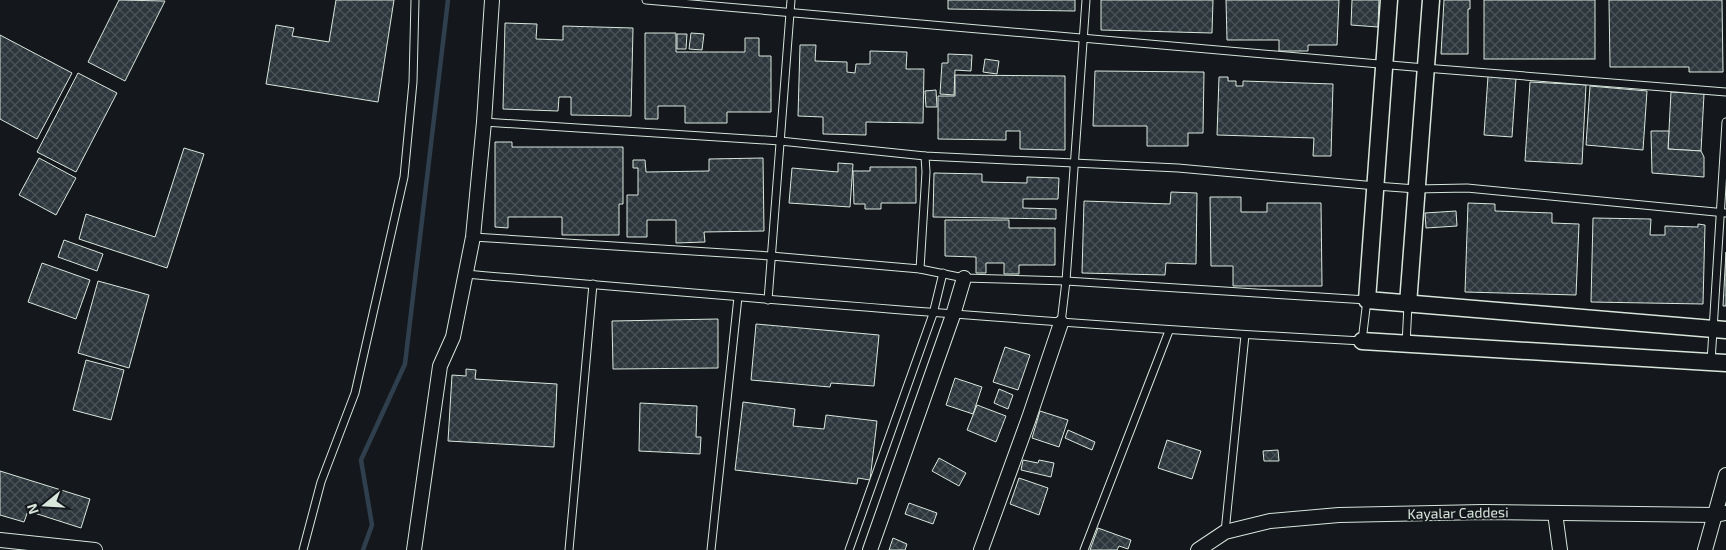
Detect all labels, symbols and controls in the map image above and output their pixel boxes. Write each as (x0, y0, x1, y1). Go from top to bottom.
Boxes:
north arrow (20, 480, 70, 530)
text: N (23, 502, 42, 517)
street label: Kayalar Caddesi (1407, 503, 1509, 522)

